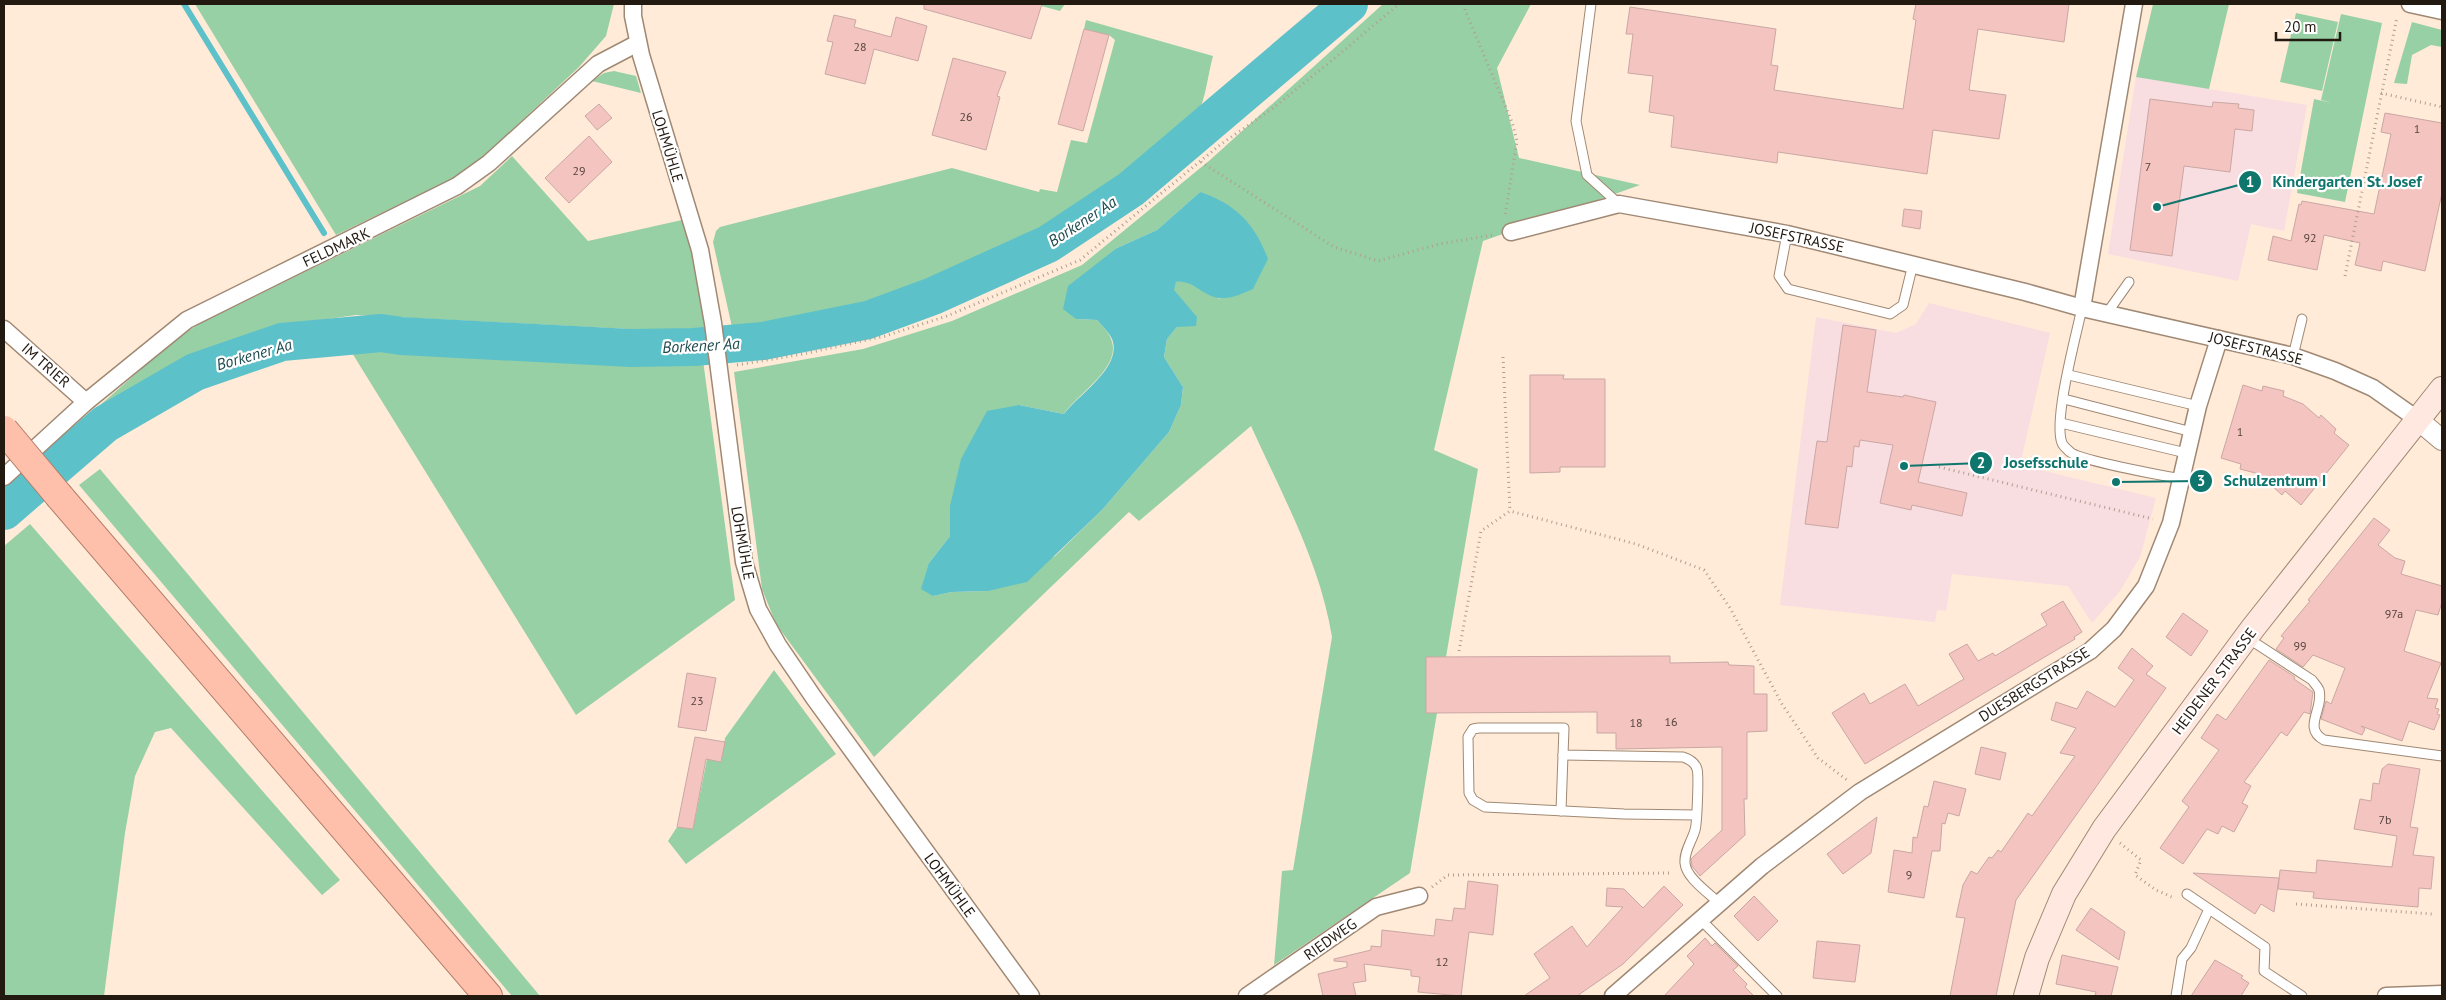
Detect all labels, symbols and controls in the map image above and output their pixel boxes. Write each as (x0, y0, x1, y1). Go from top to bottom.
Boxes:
scale bar (2276, 10, 2340, 42)
text: 20 m (2284, 17, 2317, 36)
house number: 28 (853, 39, 867, 54)
street label: LOHMÜHLE (648, 108, 688, 184)
house number: 26 (959, 109, 973, 124)
house number: 1 (2414, 121, 2420, 136)
house number: 7 (2145, 159, 2151, 174)
house number: 29 (572, 163, 586, 178)
callout: Kindergarten St. Josef (2237, 166, 2432, 197)
text: Kindergarten St. Josef (2272, 171, 2422, 191)
text: 1 (2246, 172, 2254, 191)
water label: Borkener Aa (1044, 191, 1120, 251)
street label: JOSEFSTRASSE (1747, 218, 1846, 256)
street label: FELDMARK (299, 223, 373, 271)
house number: 92 (2303, 230, 2317, 245)
street label: JOSEFSTRASSE (2206, 327, 2305, 369)
water label: Borkener Aa (662, 333, 741, 357)
water label: Borkener Aa (214, 334, 294, 374)
street label: IM TRIER (18, 339, 74, 391)
house number: 1 (2237, 424, 2243, 439)
callout: Josefsschule (1969, 447, 2098, 478)
text: Josefsschule (2003, 452, 2088, 472)
text: 2 (1977, 453, 1985, 472)
callout: Schulzentrum I (2188, 465, 2336, 496)
text: Schulzentrum I (2224, 470, 2326, 490)
text: 3 (2197, 471, 2205, 490)
street label: LOHMÜHLE (727, 505, 759, 581)
house number: 97a (2385, 606, 2403, 621)
street label: HEIDENER STRASSE (2168, 624, 2260, 738)
house number: 99 (2293, 638, 2307, 653)
street label: DUESBERGSTRASSE (1975, 642, 2093, 726)
house number: 23 (690, 693, 704, 708)
house number: 16 (1664, 714, 1678, 729)
house number: 18 (1629, 715, 1643, 730)
house number: 7b (2378, 812, 2392, 827)
street label: LOHMÜHLE (920, 849, 980, 921)
house number: 9 (1906, 867, 1912, 882)
street label: RIEDWEG (1300, 914, 1360, 964)
house number: 12 (1435, 954, 1449, 969)

